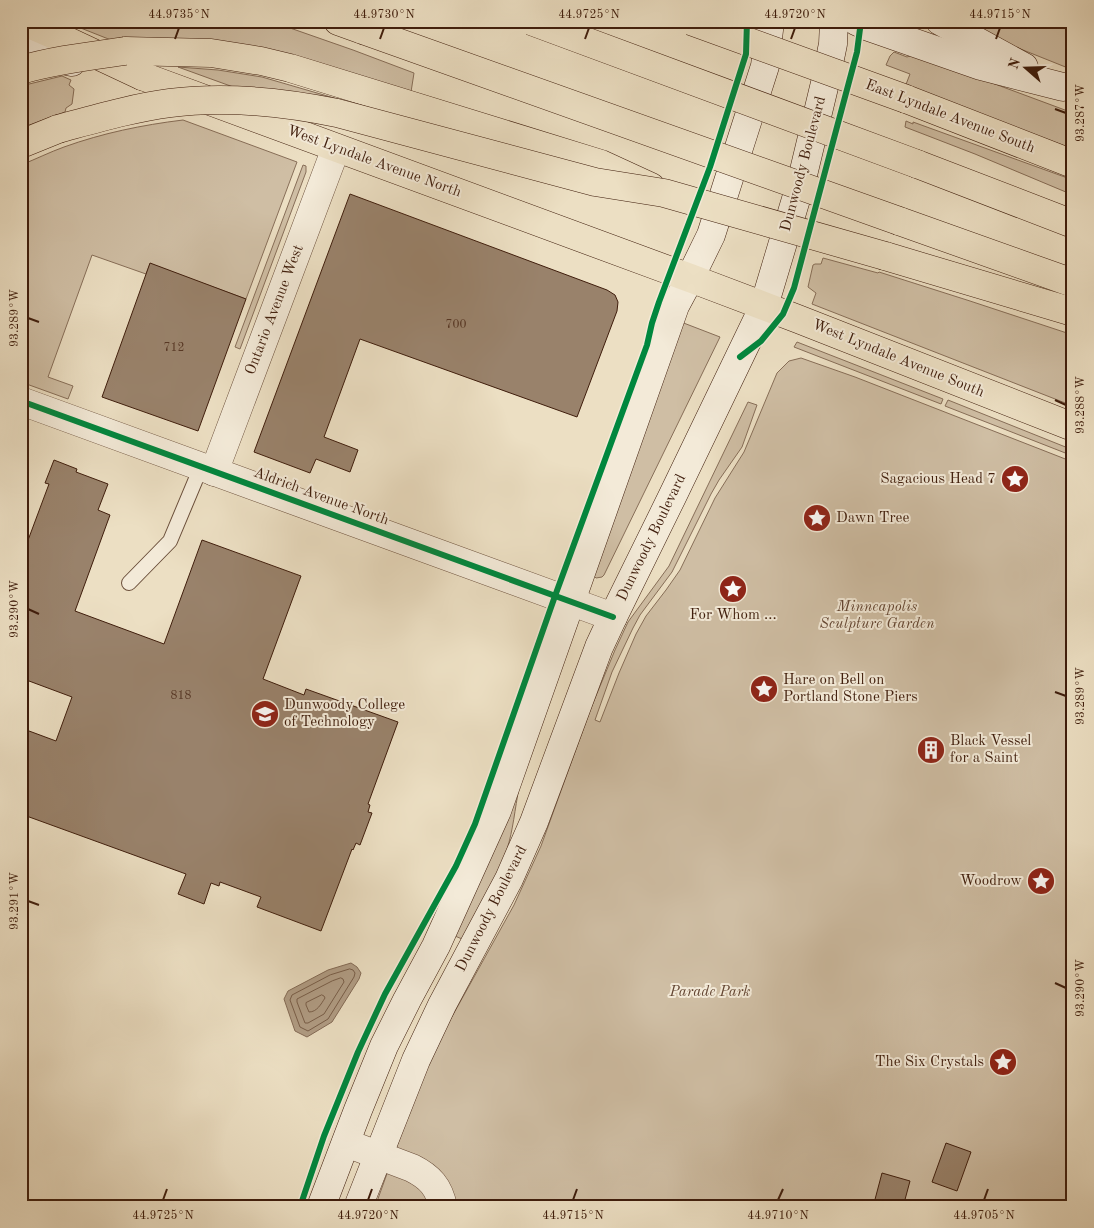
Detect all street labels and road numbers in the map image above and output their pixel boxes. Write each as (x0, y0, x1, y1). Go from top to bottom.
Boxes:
street label: East Lyndale Avenue South (863, 78, 1037, 156)
street label: Dunwoody Boulevard (779, 95, 829, 233)
street label: West Lyndale Avenue North (285, 123, 463, 201)
street label: Ontario Avenue West (243, 243, 307, 377)
street label: West Lyndale Avenue South (810, 318, 986, 400)
street label: Aldrich Avenue North (251, 466, 391, 528)
street label: Dunwoody Boulevard (615, 472, 689, 604)
street label: Dunwoody Boulevard (454, 843, 530, 974)

